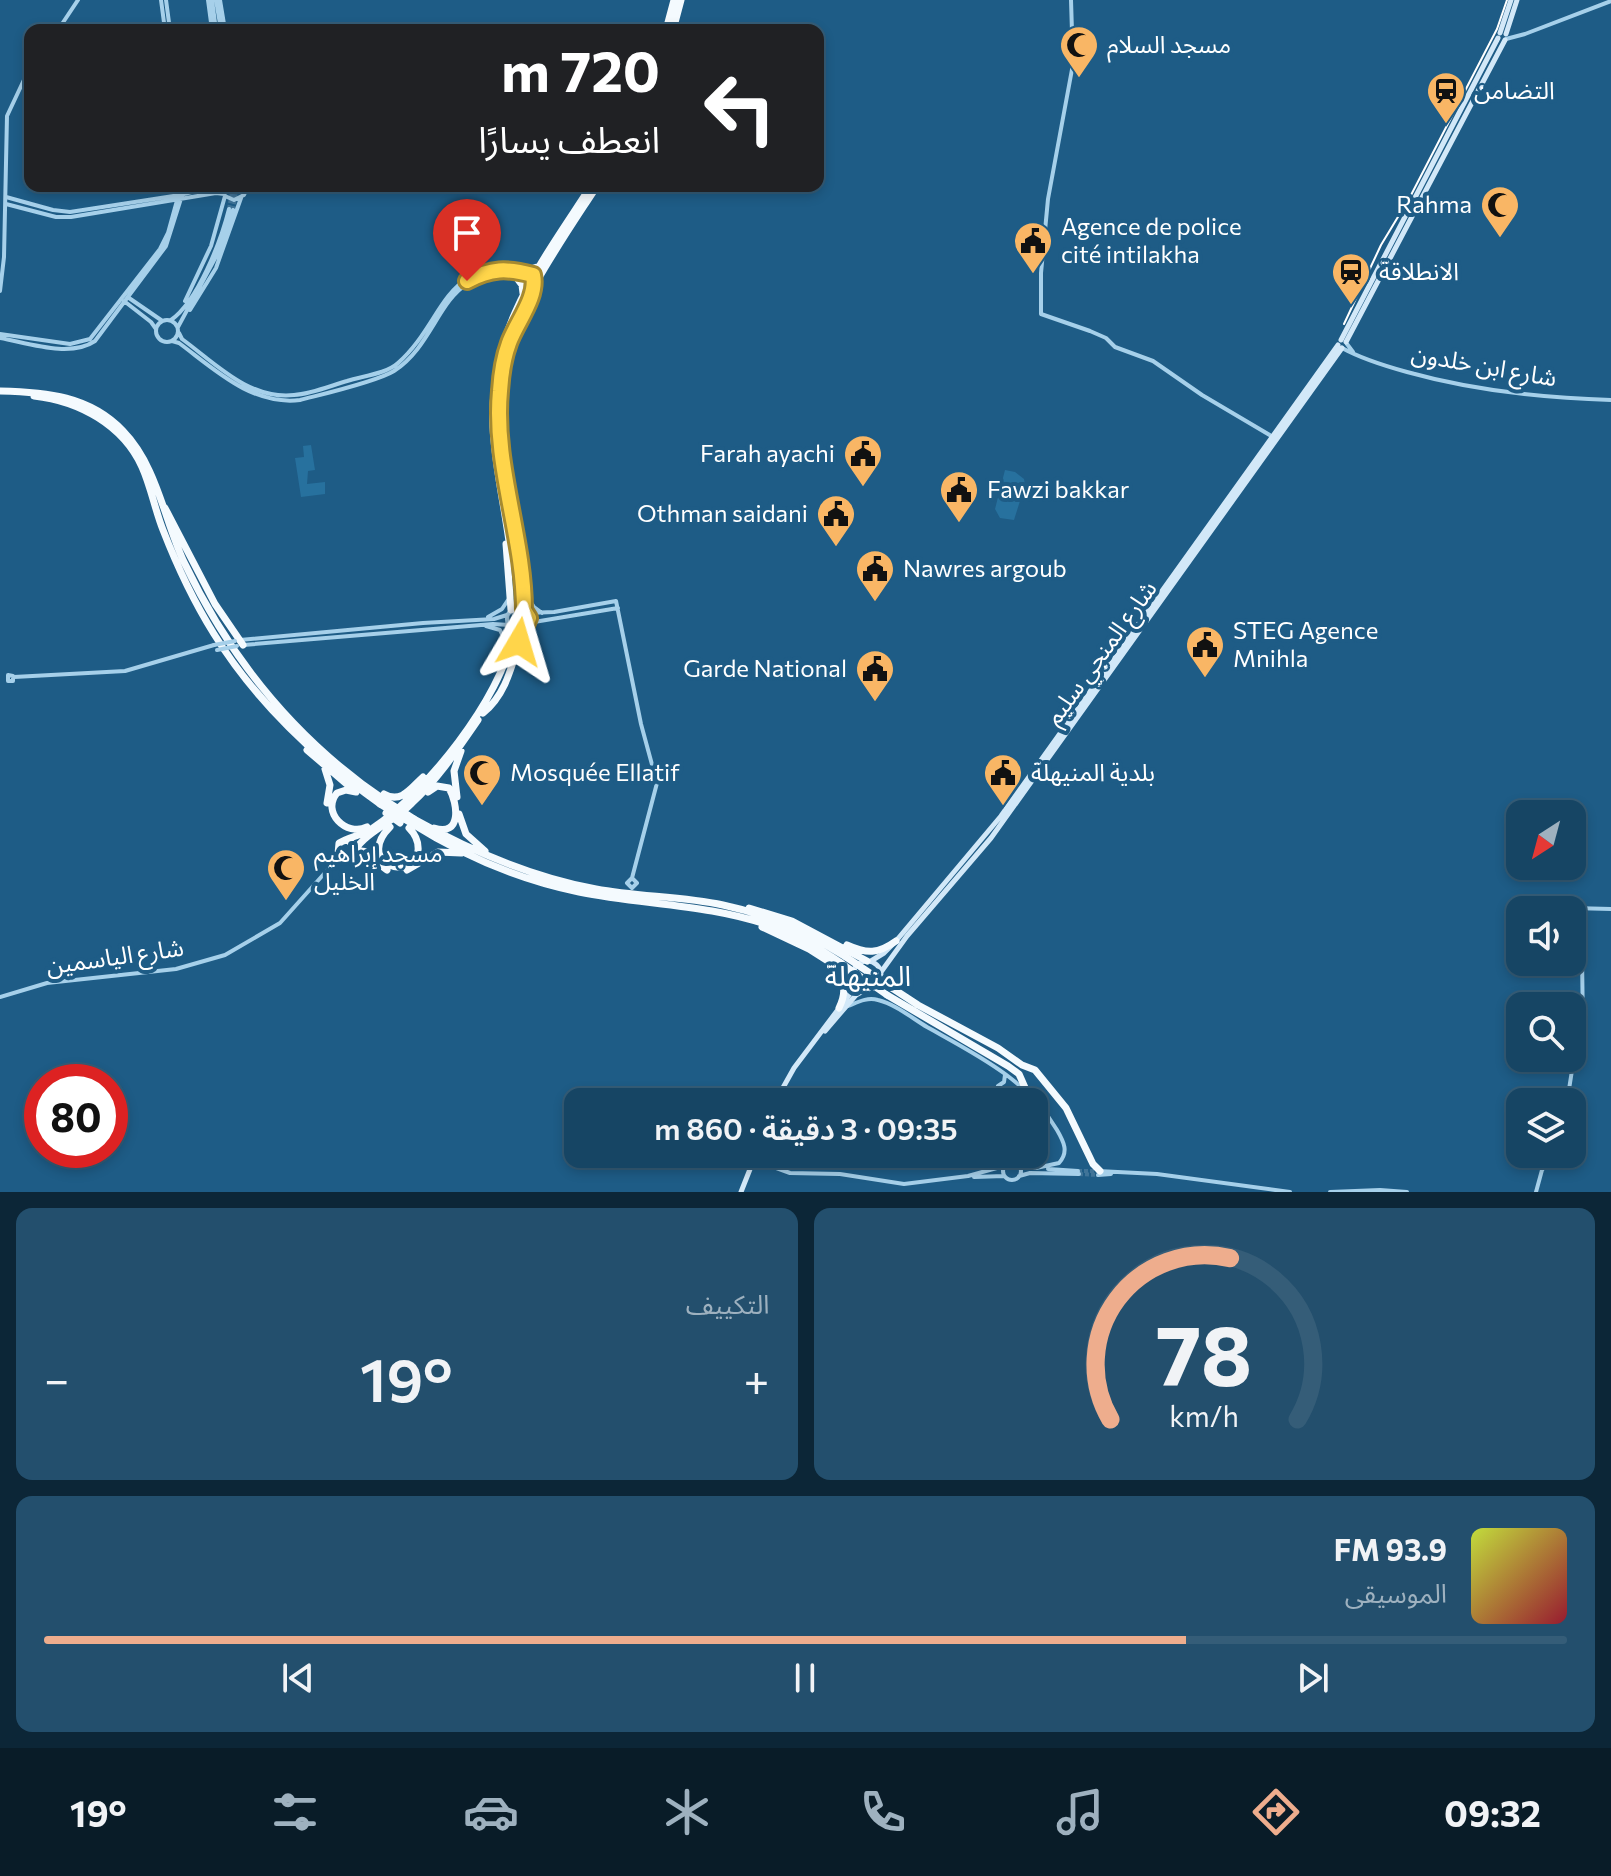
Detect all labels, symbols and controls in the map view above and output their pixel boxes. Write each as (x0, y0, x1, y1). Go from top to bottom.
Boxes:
mosque icon: مسجد السلام (1058, 24, 1100, 79)
place label: مسجد السلام (1107, 29, 1231, 63)
text: 720 m (501, 35, 660, 104)
icon: left (688, 56, 792, 160)
station icon: التضامن (1425, 70, 1467, 125)
place label: التضامن (1474, 75, 1555, 104)
text: انعطف يسارًا (478, 116, 660, 160)
mosque icon: Rahma (1479, 184, 1521, 239)
place label: Rahma (1396, 189, 1472, 218)
pin (433, 199, 501, 281)
icon: arrive (445, 211, 489, 255)
place label: Agence de police cité intilakha (1061, 211, 1242, 268)
public building icon: Agence de police cité intilakha (1012, 220, 1054, 275)
station icon: الانطلاقة (1330, 251, 1372, 306)
place label: الانطلاقة (1379, 256, 1459, 285)
street label: شارع ابن خلدون (1409, 337, 1559, 395)
public building icon: Farah ayachi (842, 433, 884, 488)
place label: Farah ayachi (700, 438, 835, 467)
public building icon: Fawzi bakkar (938, 469, 980, 524)
place label: Fawzi bakkar (987, 474, 1130, 503)
public building icon: Othman saidani (815, 493, 857, 548)
place label: Othman saidani (637, 498, 808, 527)
public building icon: Nawres argoub (854, 548, 896, 603)
place label: Nawres argoub (903, 553, 1067, 582)
street label: شارع المنجي سليم (1038, 574, 1166, 733)
position arrow (477, 600, 561, 684)
place label: STEG Agence Mnihla (1233, 615, 1378, 672)
public building icon: STEG Agence Mnihla (1184, 624, 1226, 679)
public building icon: Garde National (854, 648, 896, 703)
place label: Garde National (683, 653, 847, 682)
mosque icon: Mosquée Ellatif (461, 752, 503, 807)
public building icon: بلدية المنيهلة (982, 752, 1024, 807)
place label: Mosquée Ellatif (510, 757, 680, 786)
place label: بلدية المنيهلة (1031, 757, 1155, 786)
north arrow (1506, 800, 1586, 880)
map controls (1506, 800, 1586, 1168)
place label: مسجد إبراهيم الخليل (314, 838, 443, 895)
mosque icon: مسجد إبراهيم الخليل (265, 847, 307, 902)
button: sound (1506, 896, 1586, 976)
street label: شارع الياسمين (44, 932, 186, 983)
district label: المنيهلة (825, 958, 911, 992)
button: search (1506, 992, 1586, 1072)
speed limit sign: 80 (24, 1064, 128, 1168)
button: layers (1506, 1088, 1586, 1168)
text: 09:35 · 3 دقيقة · 860 m (654, 1109, 958, 1146)
text: التكييف (686, 1288, 770, 1319)
text: 78 (1156, 1301, 1253, 1403)
text: 19° (360, 1341, 453, 1414)
text: − (44, 1351, 69, 1405)
text: + (744, 1351, 769, 1405)
text: km/h (1169, 1398, 1239, 1433)
text: 93.9 FM (1334, 1530, 1447, 1567)
text: الموسيقى (1345, 1577, 1447, 1608)
icon: previous (276, 1656, 320, 1700)
icon: pause (783, 1656, 827, 1700)
icon: next (1291, 1656, 1335, 1700)
icon: filters (267, 1784, 323, 1840)
icon: car (463, 1784, 519, 1840)
icon: climate (659, 1784, 715, 1840)
icon: phone (855, 1784, 911, 1840)
icon: music (1052, 1784, 1108, 1840)
icon: directions (1248, 1784, 1304, 1840)
text: 19° (70, 1790, 127, 1834)
text: 09:32 (1444, 1790, 1541, 1834)

